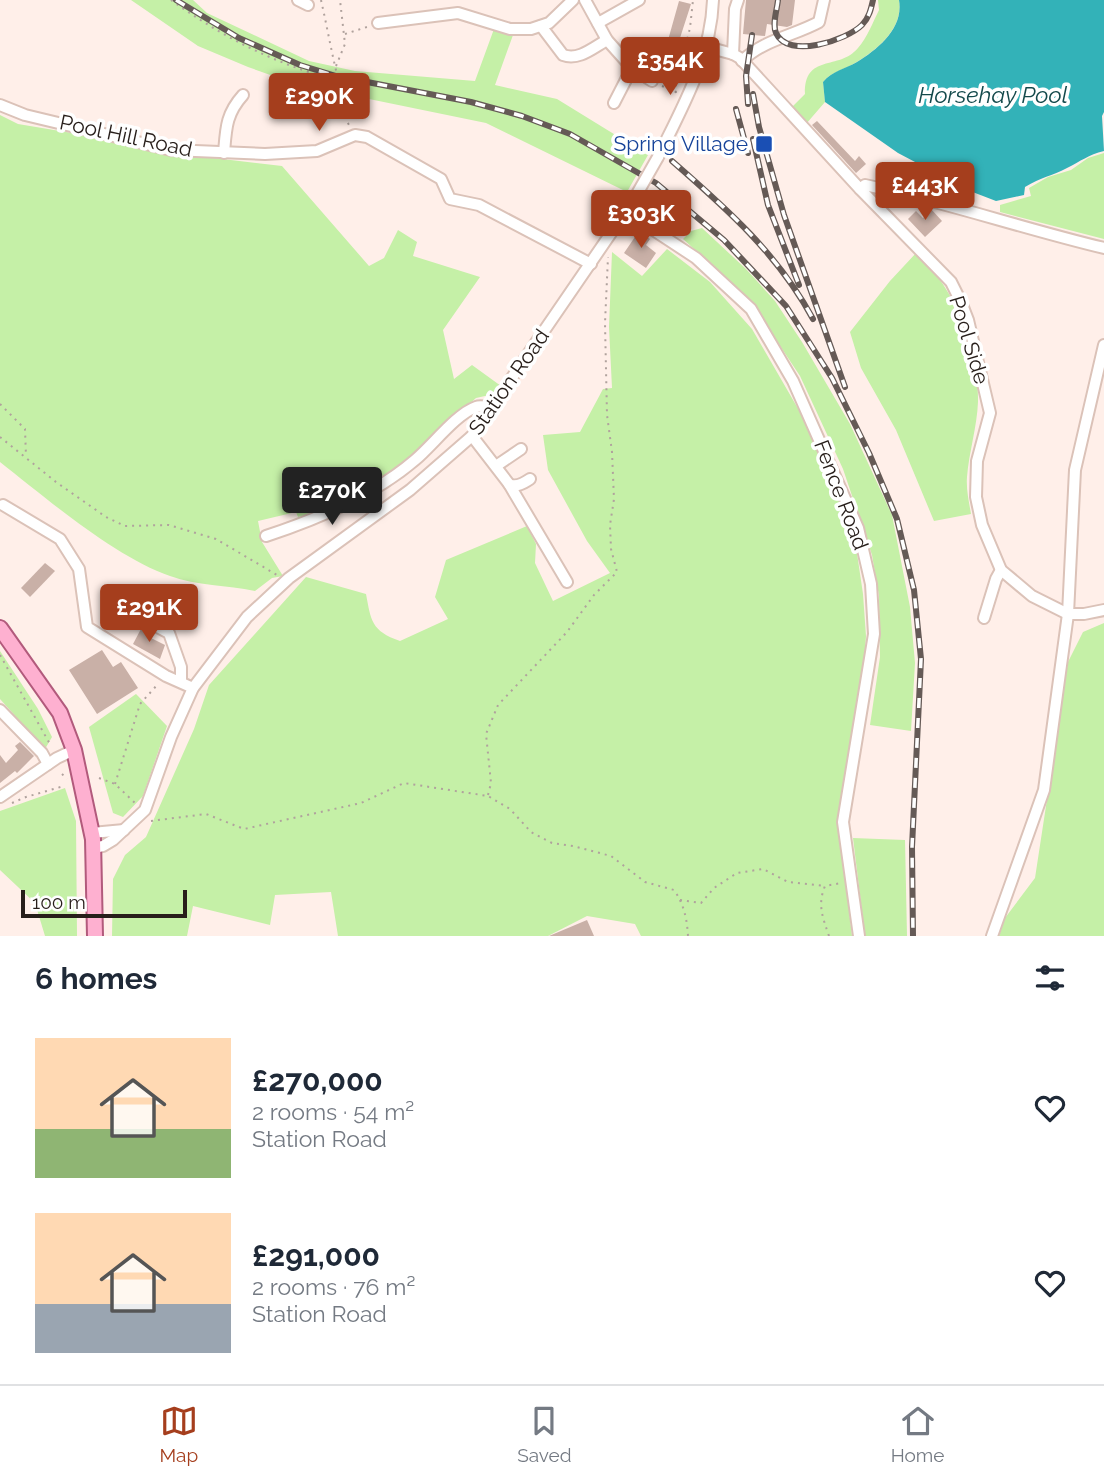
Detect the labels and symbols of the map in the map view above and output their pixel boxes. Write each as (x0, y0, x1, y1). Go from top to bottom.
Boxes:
pin: £354K (621, 38, 719, 97)
pin: £290K (270, 74, 368, 133)
water label: Horsehay Pool (918, 81, 1068, 108)
street label: Pool Hill Road (58, 109, 195, 162)
place label: Spring Village (613, 131, 748, 156)
marker: Spring Village (754, 134, 774, 154)
pin: £443K (876, 162, 974, 222)
pin: £303K (592, 190, 690, 250)
street label: Pool Side (944, 293, 995, 387)
street label: Station Road (463, 324, 554, 439)
street label: Fence Road (809, 436, 874, 553)
pin: £270K (283, 468, 381, 527)
pin: £291K (100, 584, 198, 644)
scale bar (21, 887, 187, 919)

